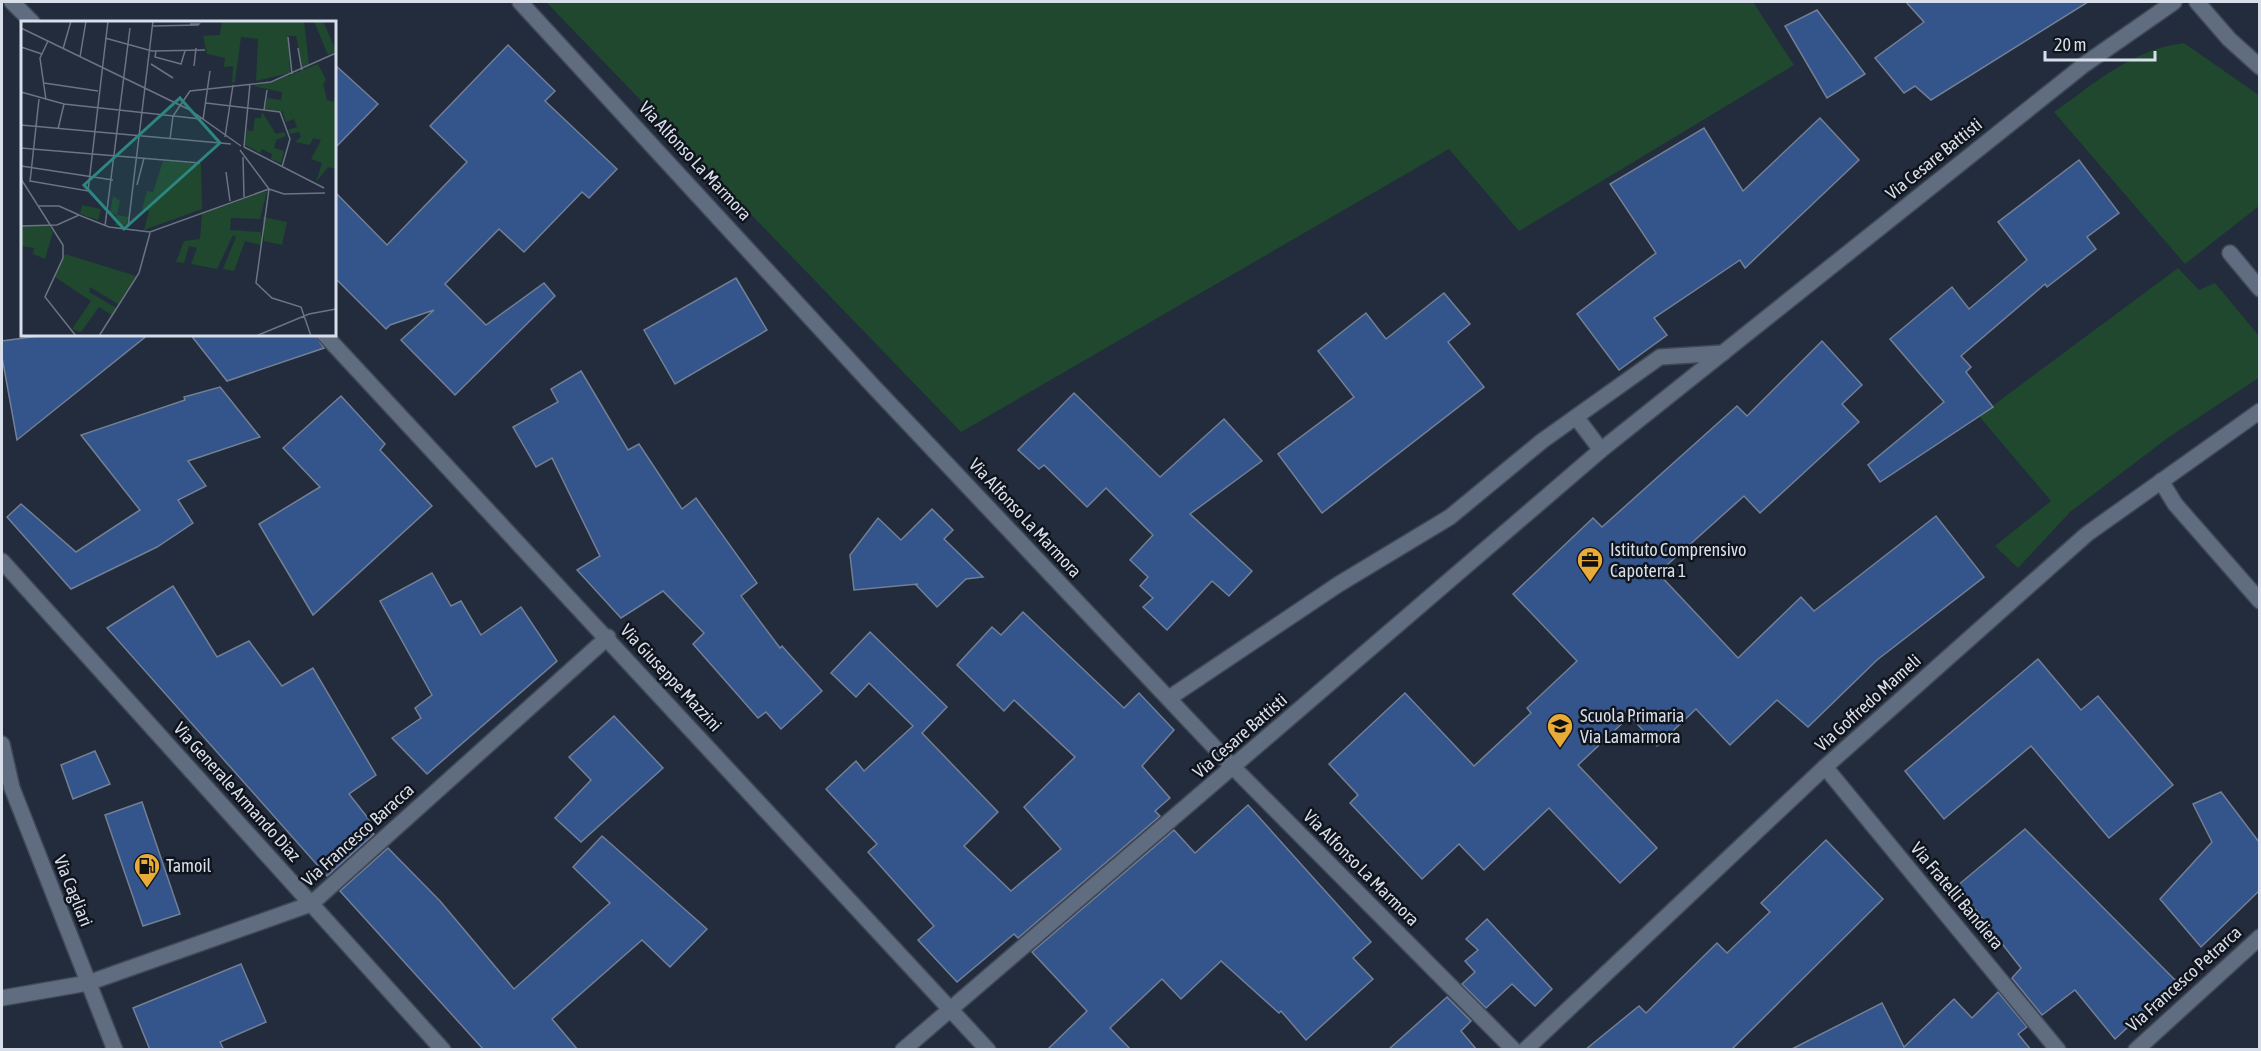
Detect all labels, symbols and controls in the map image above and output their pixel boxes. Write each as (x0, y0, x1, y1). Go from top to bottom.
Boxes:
inset map (21, 21, 336, 336)
scale bar (2045, 24, 2154, 62)
text: 20 m (2054, 34, 2086, 55)
street label: Via Alfonso La Marmora (635, 97, 756, 225)
street label: Via Cesare Battisti (1881, 113, 1986, 204)
street label: Via Alfonso La Marmora (965, 454, 1086, 582)
place label: Istituto Comprensivo Capoterra 1 (1610, 539, 1747, 581)
office icon: Istituto Comprensivo Capoterra 1 (1575, 545, 1605, 583)
street label: Via Giuseppe Mazzini (616, 620, 726, 736)
street label: Via Goffredo Mameli (1811, 650, 1925, 756)
street label: Via Cesare Battisti (1188, 689, 1291, 782)
place label: Scuola Primaria Via Lamarmora (1580, 705, 1684, 747)
school or university icon: Scuola Primaria Via Lamarmora (1545, 711, 1575, 749)
street label: Via Generale Armando Diaz (169, 718, 306, 866)
street label: Via Francesco Baracca (297, 779, 418, 890)
street label: Via Alfonso La Marmora (1299, 805, 1424, 930)
street label: Via Fratelli Bandiera (1907, 838, 2008, 953)
fuel station icon: Tamoil (132, 851, 162, 889)
street label: Via Cagliari (50, 852, 97, 929)
place label: Tamoil (166, 855, 212, 876)
street label: Via Francesco Petrarca (2122, 922, 2245, 1036)

